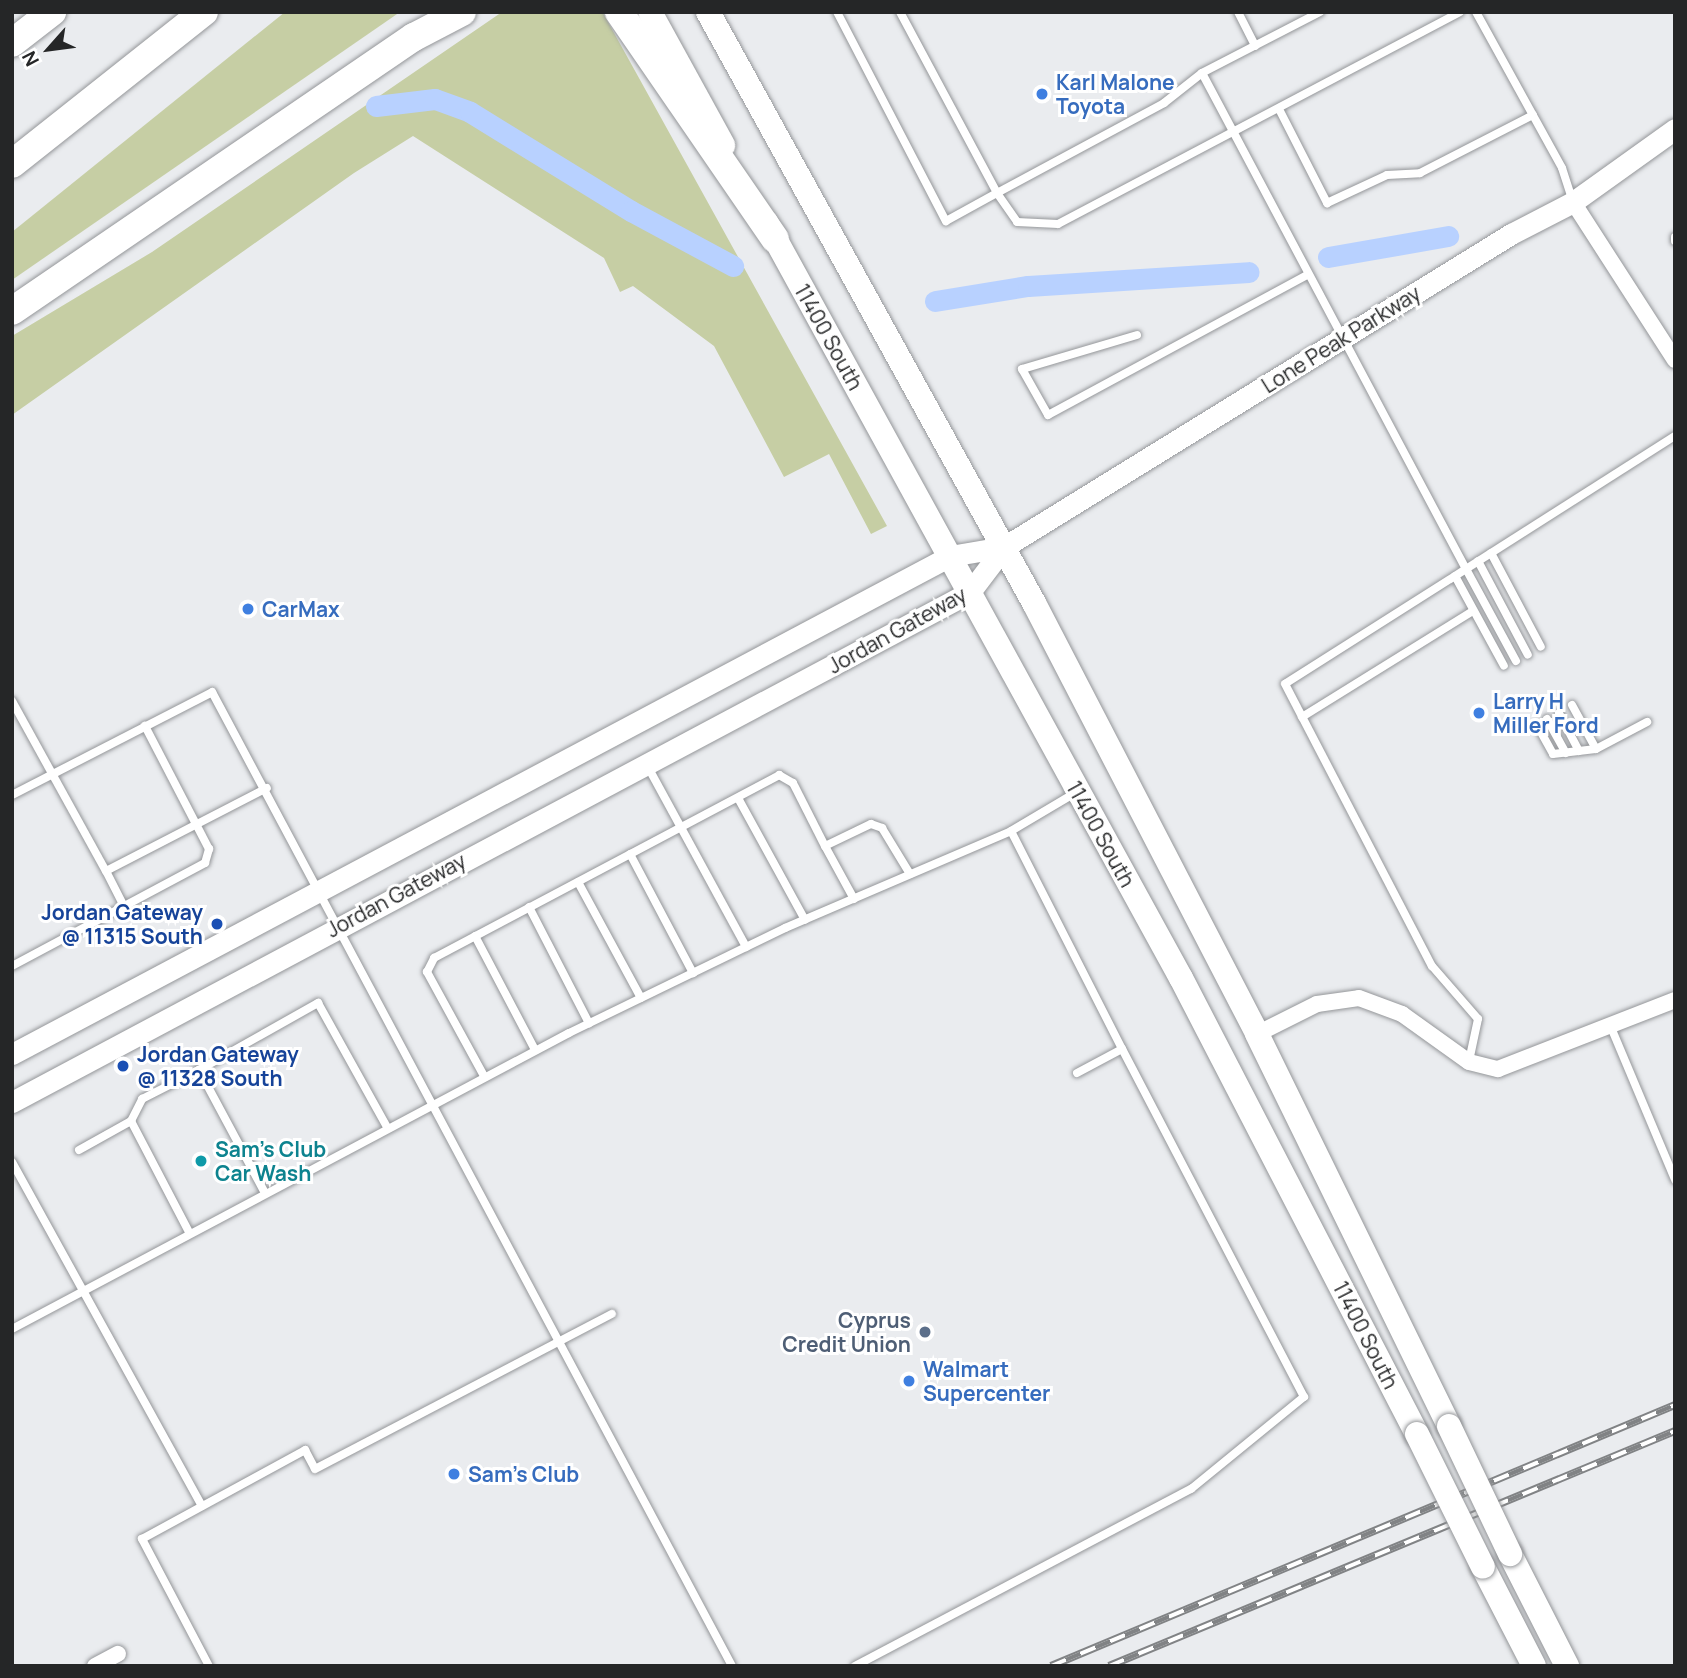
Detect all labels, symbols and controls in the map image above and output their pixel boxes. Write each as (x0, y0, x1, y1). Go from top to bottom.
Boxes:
north arrow (14, 14, 84, 84)
text: N (16, 47, 45, 71)
place label: Karl Malone Toyota (1056, 69, 1175, 119)
marker: Karl Malone Toyota (1034, 86, 1050, 102)
street label: 11400 South (790, 280, 868, 394)
street label: Lone Peak Parkway (1257, 280, 1425, 398)
street label: Jordan Gateway (823, 582, 971, 678)
place label: CarMax (262, 596, 340, 622)
marker: CarMax (240, 601, 256, 617)
place label: Larry H Miller Ford (1493, 688, 1599, 738)
marker: Larry H Miller Ford (1471, 705, 1487, 721)
street label: 11400 South (1062, 777, 1140, 891)
street label: Jordan Gateway (322, 848, 470, 942)
place label: Jordan Gateway @ 11315 South (41, 899, 203, 949)
marker: Jordan Gateway @ 11315 South (209, 916, 225, 932)
place label: Jordan Gateway @ 11328 South (137, 1041, 299, 1091)
marker: Jordan Gateway @ 11328 South (115, 1058, 131, 1074)
place label: Sam's Club Car Wash (215, 1136, 326, 1186)
marker: Sam's Club Car Wash (193, 1153, 209, 1169)
street label: 11400 South (1328, 1277, 1404, 1393)
place label: Cyprus Credit Union (782, 1307, 911, 1357)
marker: Cyprus Credit Union (917, 1324, 933, 1340)
place label: Walmart Supercenter (923, 1356, 1050, 1406)
marker: Walmart Supercenter (901, 1373, 917, 1389)
place label: Sam's Club (468, 1461, 579, 1487)
marker: Sam's Club (446, 1466, 462, 1482)

